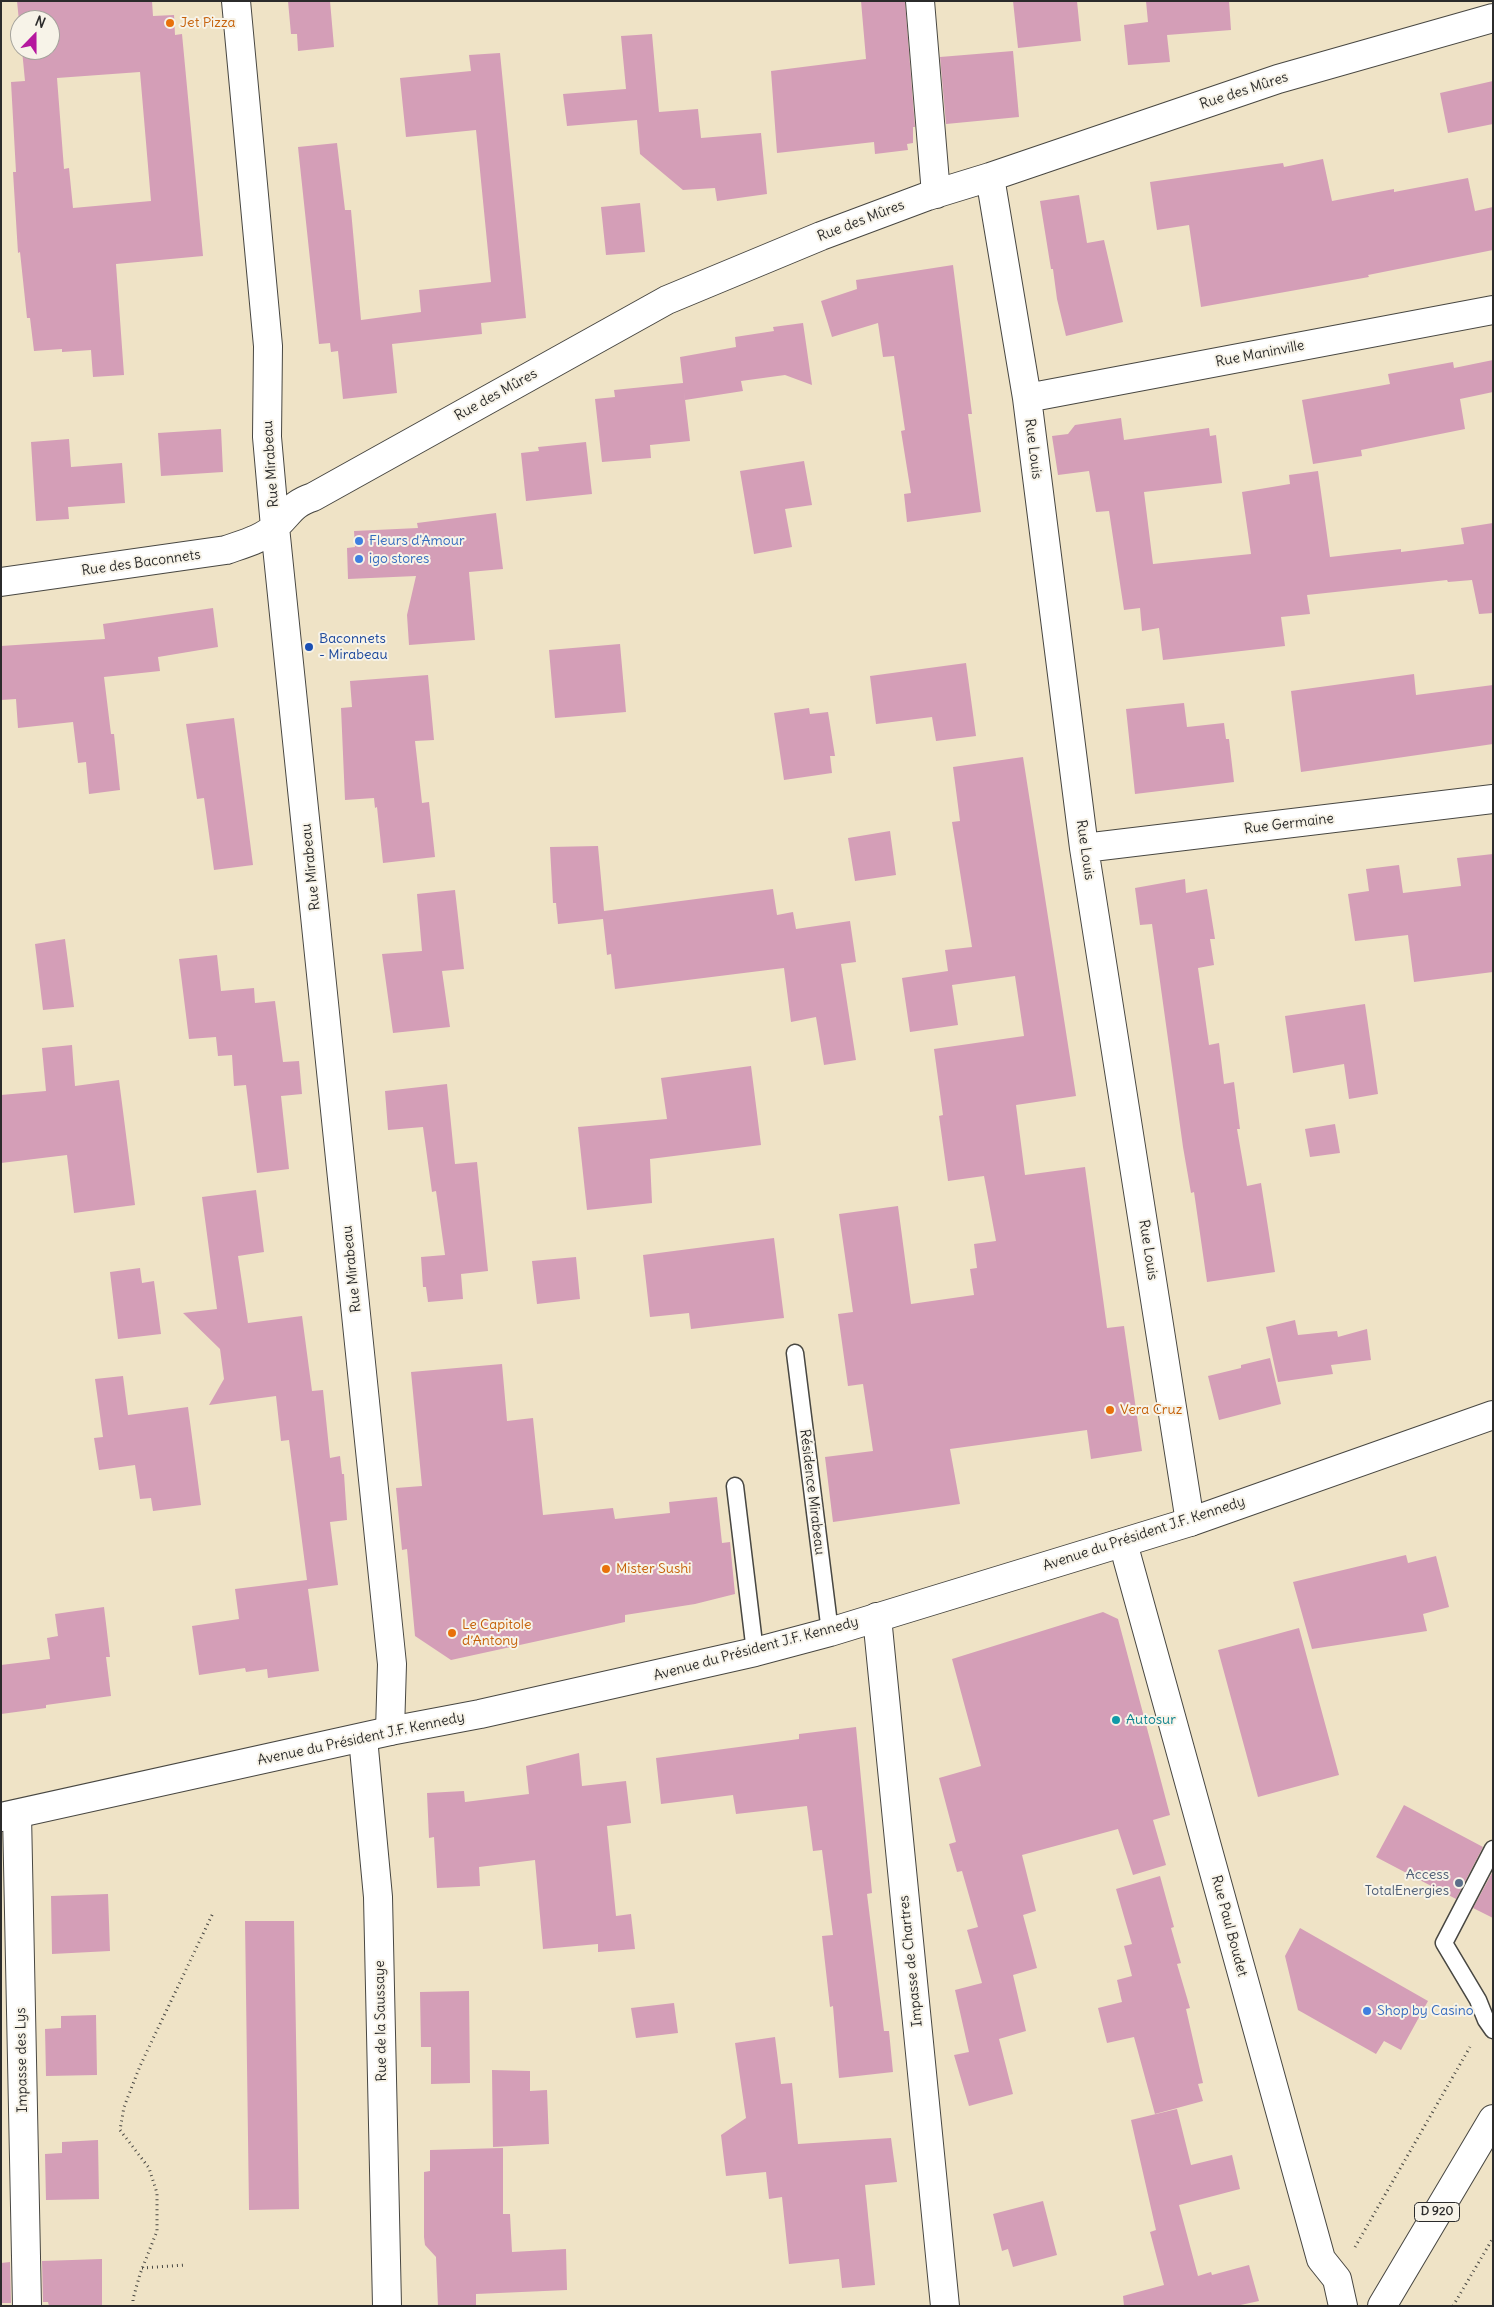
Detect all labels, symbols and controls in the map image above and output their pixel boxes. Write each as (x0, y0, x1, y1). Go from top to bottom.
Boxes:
north arrow (10, 10, 60, 60)
text: N (32, 12, 48, 32)
place label: Jet Pizza (180, 15, 236, 31)
marker: Jet Pizza (164, 17, 176, 29)
street label: Rue des Mûres (1198, 69, 1290, 113)
street label: Rue des Mûres (815, 197, 907, 245)
street label: Rue Maninville (1214, 337, 1306, 371)
street label: Rue des Mûres (452, 365, 540, 425)
street label: Rue Louis (1021, 418, 1045, 480)
street label: Rue Mirabeau (260, 420, 282, 508)
place label: Fleurs d'Amour (369, 533, 465, 549)
marker: Fleurs d'Amour (353, 535, 365, 547)
street label: Rue des Baconnets (80, 546, 202, 580)
place label: igo stores (369, 551, 429, 567)
marker: igo stores (353, 553, 365, 565)
place label: Baconnets - Mirabeau (319, 631, 388, 664)
marker: Baconnets - Mirabeau (303, 641, 315, 653)
street label: Rue Germaine (1243, 810, 1335, 838)
street label: Rue Louis (1072, 819, 1098, 881)
street label: Rue Mirabeau (298, 823, 324, 911)
street label: Rue Louis (1135, 1219, 1161, 1281)
street label: Rue Mirabeau (339, 1225, 365, 1313)
place label: Vera Cruz (1120, 1402, 1182, 1418)
marker: Vera Cruz (1104, 1404, 1116, 1416)
street label: Résidence Mirabeau (796, 1428, 828, 1556)
street label: Avenue du Président J.F. Kennedy (1041, 1493, 1247, 1575)
place label: Mister Sushi (616, 1561, 692, 1577)
marker: Mister Sushi (600, 1563, 612, 1575)
street label: Avenue du Président J.F. Kennedy (652, 1614, 860, 1684)
place label: Le Capitole d’Antony (462, 1617, 532, 1650)
marker: Le Capitole d’Antony (446, 1627, 458, 1639)
street label: Avenue du Président J.F. Kennedy (256, 1709, 466, 1769)
place label: Autosur (1126, 1712, 1176, 1728)
marker: Autosur (1110, 1714, 1122, 1726)
place label: Access TotalEnergies (1365, 1867, 1449, 1900)
street label: Rue Paul Boudet (1207, 1874, 1251, 1978)
marker: Access TotalEnergies (1453, 1877, 1465, 1889)
street label: Impasse de Chartres (896, 1895, 926, 2027)
street label: Rue de la Saussaye (372, 1960, 390, 2082)
place label: Shop by Casino (1377, 2003, 1474, 2019)
marker: Shop by Casino (1361, 2005, 1373, 2017)
street label: Impasse des Lys (13, 2007, 31, 2113)
road number: D 920 (1414, 2202, 1460, 2222)

